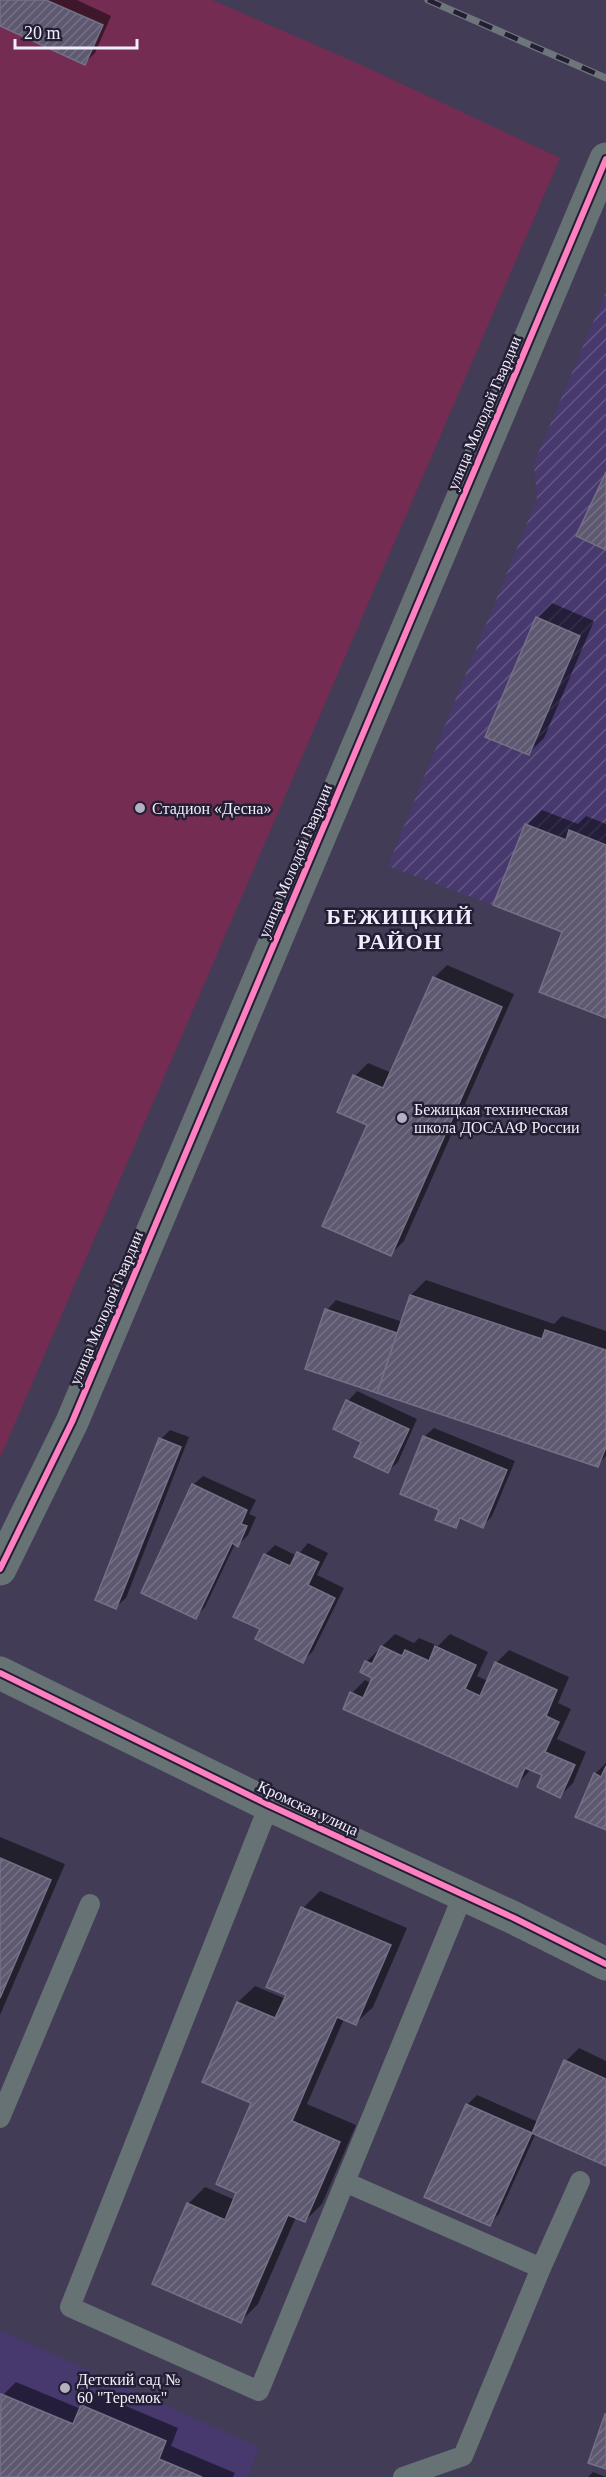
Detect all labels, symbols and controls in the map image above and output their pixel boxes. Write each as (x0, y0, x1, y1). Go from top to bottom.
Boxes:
scale bar (15, 12, 136, 50)
text: 20 m (24, 23, 61, 43)
street label: улица Молодой Гвардии (444, 333, 525, 493)
street label: улица Молодой Гвардии (255, 781, 336, 941)
place label: Стадион «Десна» (152, 800, 271, 818)
marker: Стадион «Десна» (133, 801, 147, 815)
district label: БЕЖИЦКИЙ РАЙОН (326, 904, 474, 954)
place label: Бежицкая техническая школа ДОСААФ России (414, 1101, 580, 1137)
marker: Бежицкая техническая школа ДОСААФ России (395, 1111, 409, 1125)
street label: улица Молодой Гвардии (66, 1228, 147, 1388)
street label: Кромская улица (255, 1777, 361, 1840)
place label: Детский сад № 60 "Теремок" (77, 2371, 180, 2407)
marker: Детский сад № 60 "Теремок" (58, 2381, 72, 2395)

